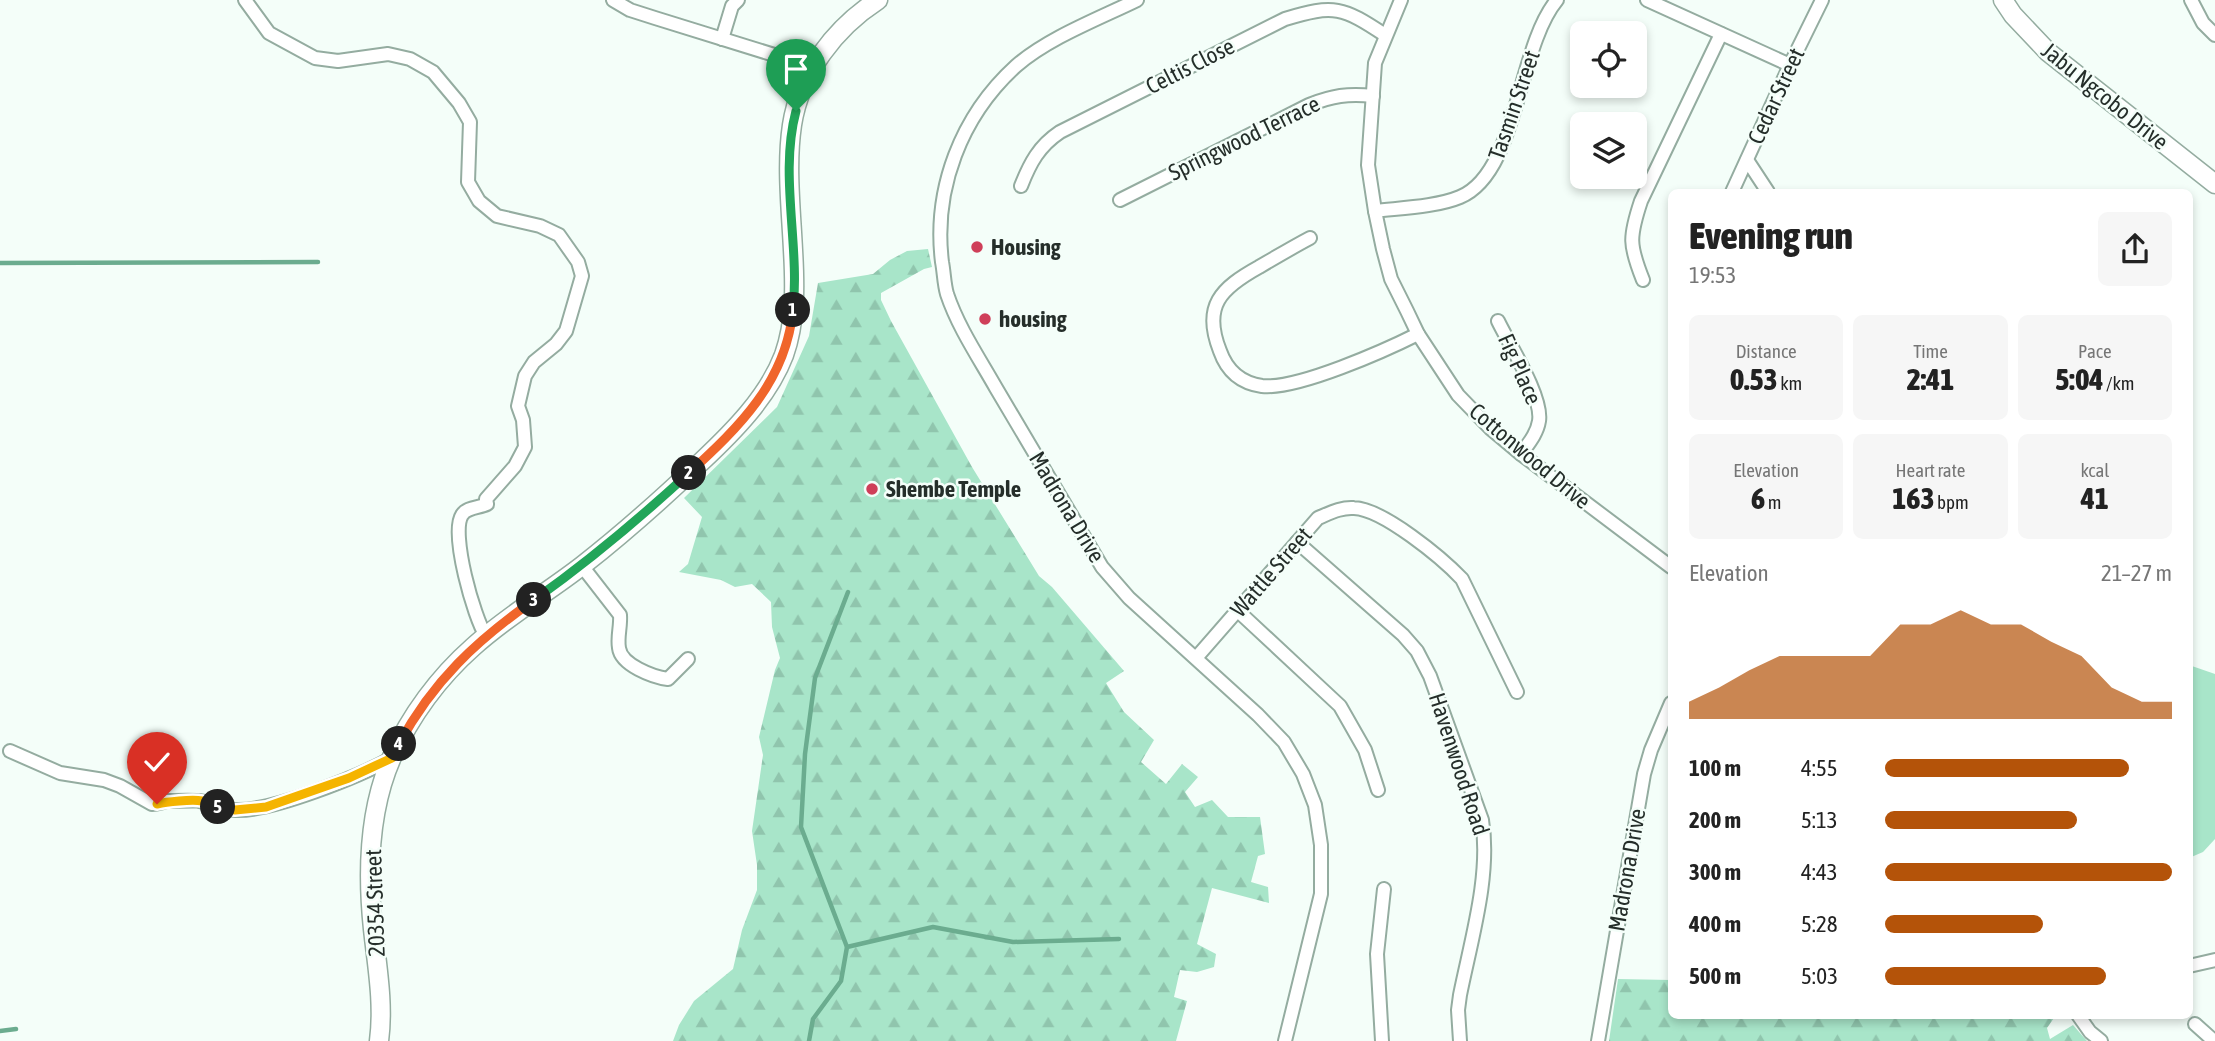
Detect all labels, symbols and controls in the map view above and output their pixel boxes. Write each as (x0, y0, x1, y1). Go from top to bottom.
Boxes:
map controls (1570, 21, 1647, 189)
button: locate (1570, 21, 1647, 98)
street label: Celtis Close (1141, 33, 1239, 99)
street label: Jabu Ngcobo Drive (2037, 37, 2173, 155)
pin (766, 39, 826, 111)
street label: Cedar Street (1743, 44, 1809, 148)
street label: Tasmin Street (1483, 47, 1545, 163)
icon: arrive (777, 50, 815, 88)
street label: Springwood Terrace (1164, 90, 1324, 186)
button: layers (1570, 112, 1647, 189)
button: share (2098, 212, 2172, 286)
text: Evening run (1689, 214, 1853, 257)
place label: Housing (991, 234, 1061, 260)
marker: Housing (969, 239, 985, 255)
text: 19:53 (1689, 262, 1736, 288)
pin: 1 (776, 292, 810, 328)
text: 1 (788, 298, 797, 320)
place label: housing (999, 306, 1067, 332)
marker: housing (977, 311, 993, 327)
street label: Fig Place (1493, 330, 1547, 408)
text: Distance (1736, 340, 1797, 362)
text: Time (1913, 340, 1948, 362)
text: Pace (2078, 340, 2112, 362)
text: 0.53 (1730, 362, 1778, 396)
text: 2:41 (1907, 362, 1954, 396)
text: 5:04 (2055, 362, 2103, 396)
text: km (1778, 372, 1802, 394)
text: /km (2103, 372, 2134, 394)
street label: Cottonwood Drive (1464, 398, 1596, 514)
street label: Madrona Drive (1024, 447, 1110, 567)
pin: 2 (672, 456, 706, 490)
text: Elevation (1733, 459, 1799, 481)
text: Heart rate (1896, 459, 1965, 481)
text: kcal (2080, 459, 2109, 481)
text: 2 (684, 461, 693, 483)
place label: Shembe Temple (886, 476, 1021, 502)
marker: Shembe Temple (864, 481, 880, 497)
text: 6 (1751, 481, 1765, 515)
text: 163 (1892, 481, 1935, 515)
text: 41 (2081, 481, 2109, 515)
text: m (1765, 491, 1781, 513)
text: bpm (1935, 491, 1969, 513)
street label: Wattle Street (1225, 522, 1317, 622)
text: Elevation (1689, 560, 1769, 586)
text: 21–27 m (2101, 560, 2172, 586)
pin: 3 (516, 582, 552, 618)
text: 3 (529, 588, 538, 610)
street label: Havenwood Road (1424, 690, 1494, 838)
pin: 4 (382, 726, 416, 762)
pin (127, 732, 187, 804)
text: 4 (394, 732, 403, 754)
icon: check (138, 743, 176, 781)
text: 100 m (1689, 755, 1741, 781)
text: 4:55 (1801, 755, 1838, 781)
pin: 5 (200, 790, 235, 824)
text: 5 (213, 795, 222, 817)
street label: Madrona Drive (1603, 807, 1651, 933)
text: 200 m (1689, 807, 1741, 833)
text: 5:13 (1801, 807, 1838, 833)
street label: 20354 Street (360, 849, 390, 957)
text: 300 m (1689, 859, 1741, 885)
text: 4:43 (1801, 859, 1838, 885)
text: 400 m (1689, 911, 1741, 937)
text: 5:28 (1801, 911, 1838, 937)
text: 500 m (1689, 963, 1741, 989)
text: 5:03 (1801, 963, 1838, 989)

